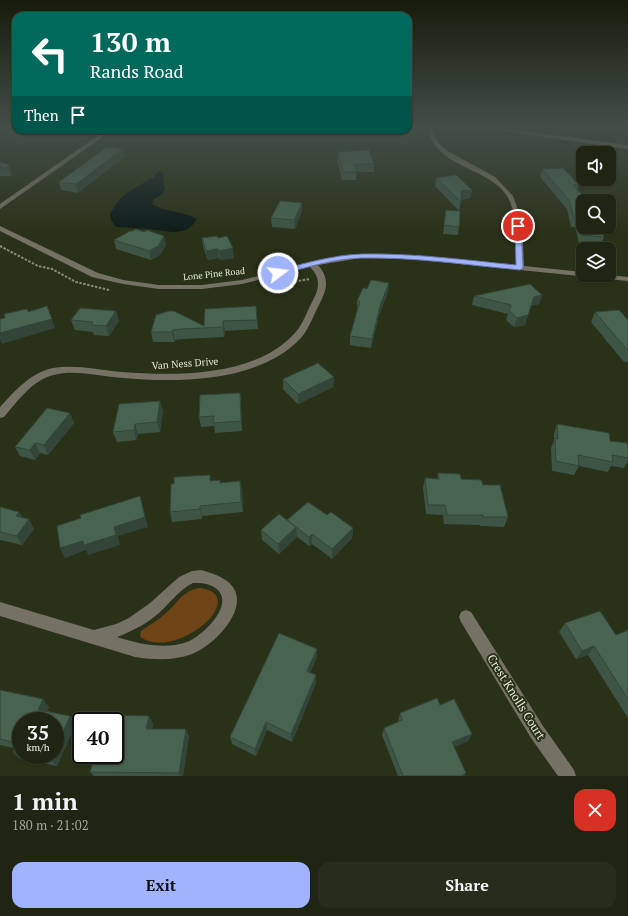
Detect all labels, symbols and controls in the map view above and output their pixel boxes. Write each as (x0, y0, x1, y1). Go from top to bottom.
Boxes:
text: 130 m (90, 23, 171, 60)
icon: left (24, 28, 76, 80)
text: Rands Road (90, 59, 184, 83)
icon: arrive (67, 104, 89, 126)
text: Then (24, 105, 59, 125)
map controls (576, 146, 616, 282)
button: sound (576, 146, 616, 186)
button: search (576, 194, 616, 234)
pin (501, 209, 535, 243)
icon: arrive (507, 215, 529, 237)
button: layers (576, 242, 616, 282)
position arrow (257, 252, 299, 294)
street label: Lone Pine Road (182, 265, 246, 283)
street label: Van Ness Drive (151, 355, 219, 372)
street label: Crest Knolls Court (484, 651, 549, 743)
speed limit sign: 40 (72, 712, 124, 764)
text: 35 (27, 719, 49, 746)
text: km/h (26, 741, 50, 754)
text: 1 min (12, 785, 78, 817)
button: close (574, 789, 616, 831)
text: 180 m · 21:02 (12, 816, 89, 834)
button: Exit (12, 862, 310, 908)
button: Share (318, 862, 616, 908)

